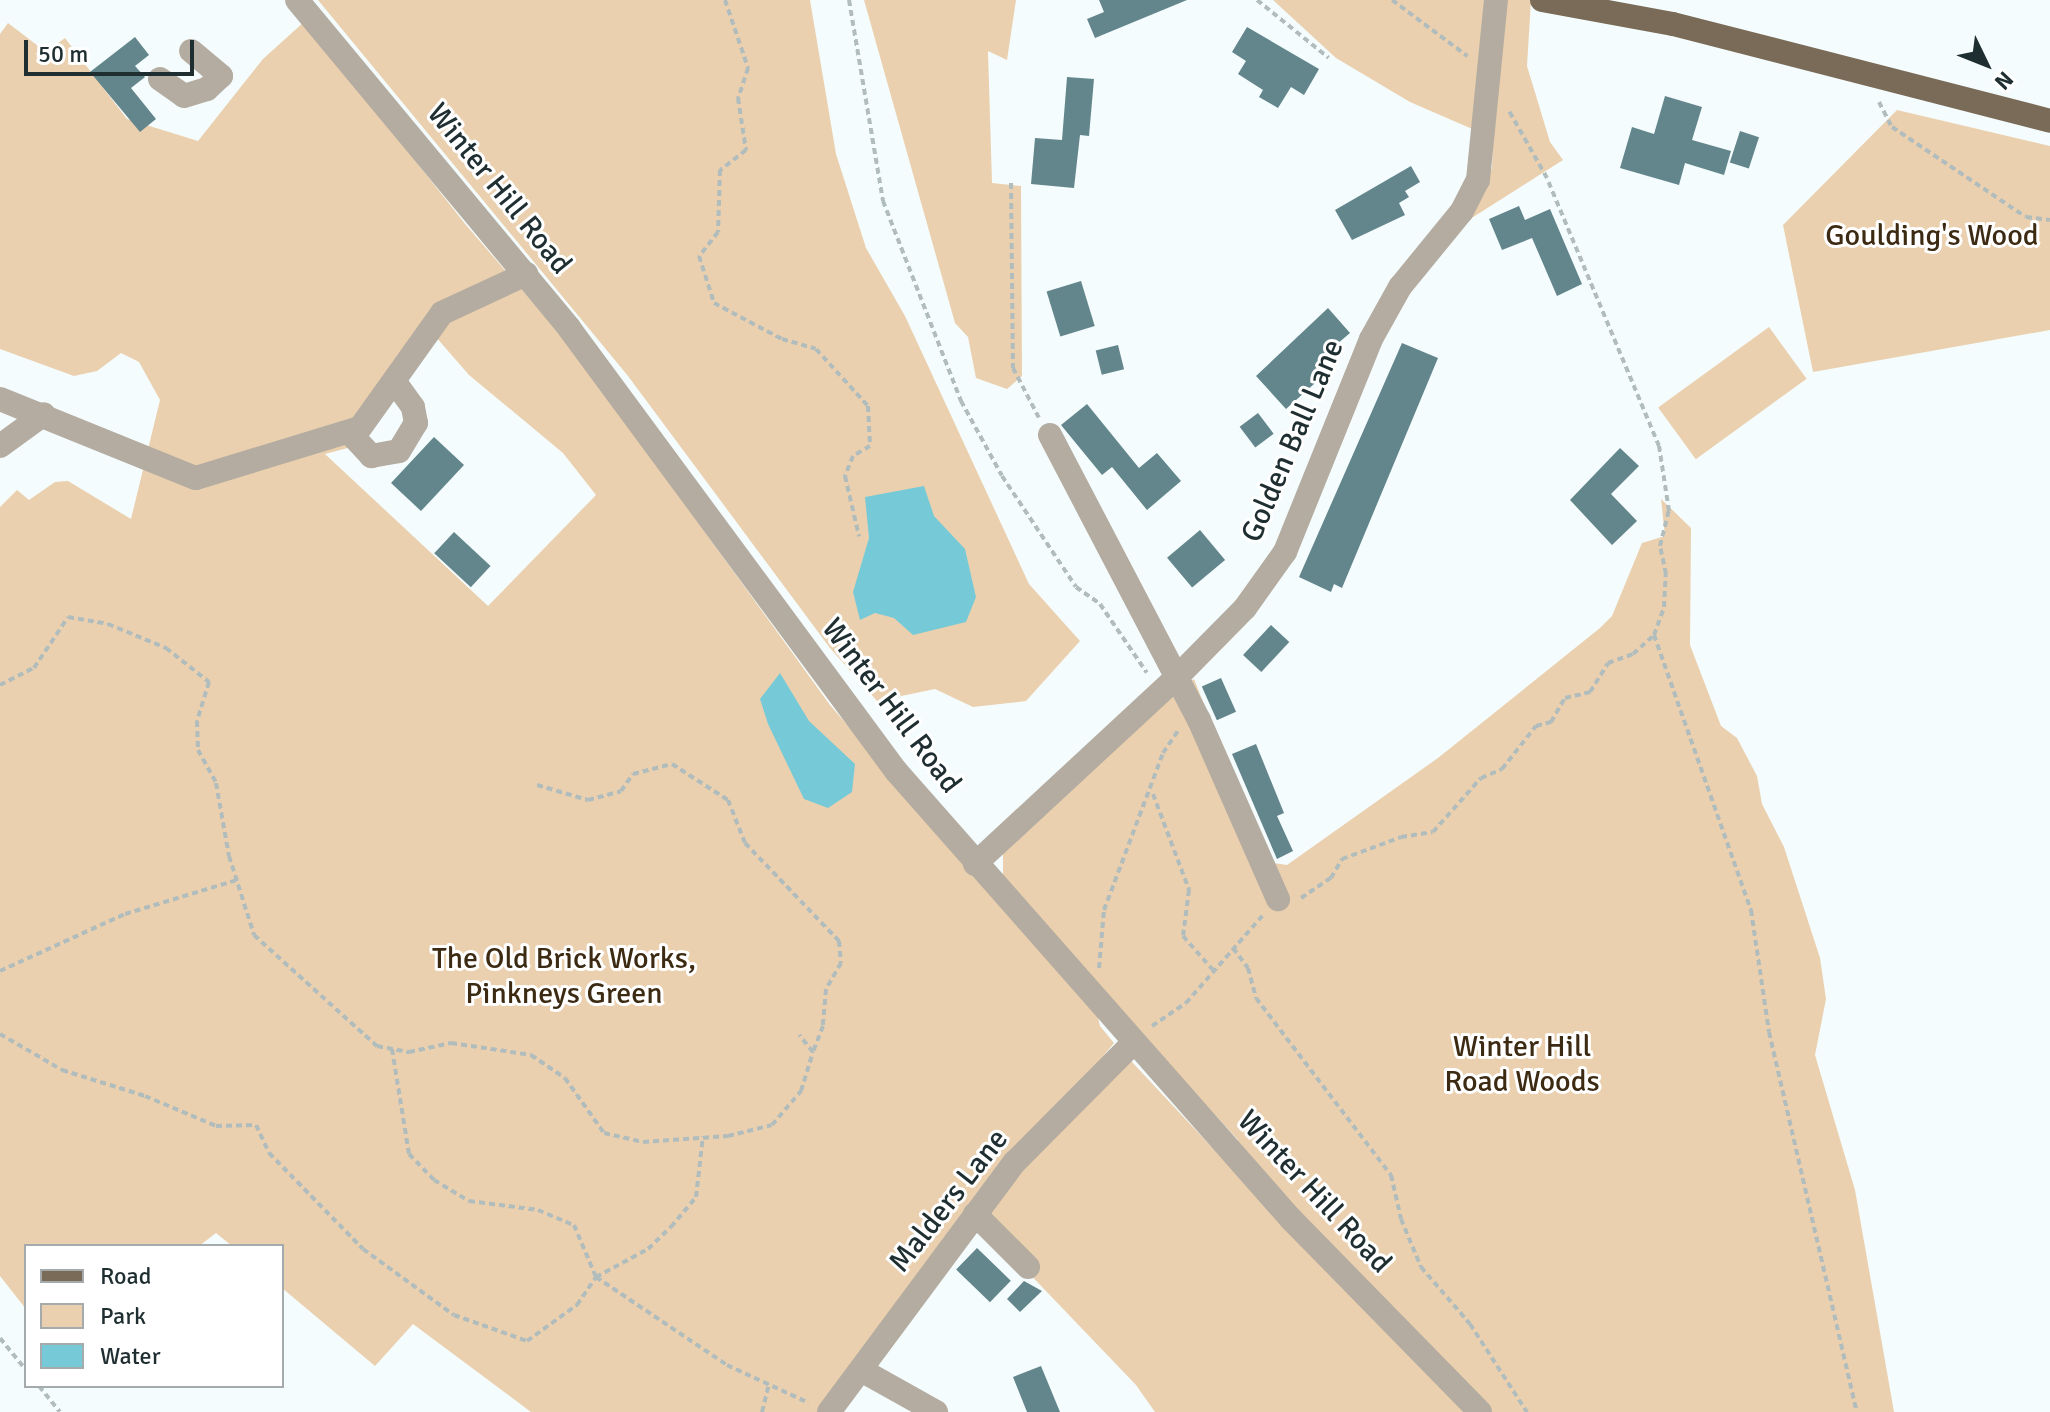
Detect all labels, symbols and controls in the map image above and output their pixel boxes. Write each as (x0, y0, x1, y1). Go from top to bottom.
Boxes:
scale bar (28, 24, 198, 74)
north arrow (1946, 24, 2026, 104)
text: 50 m (38, 39, 88, 69)
text: N (1989, 66, 2019, 96)
street label: Winter Hill Road (419, 96, 579, 282)
park label: Goulding's Wood (1825, 218, 2039, 254)
street label: Golden Ball Lane (1234, 334, 1352, 548)
street label: Winter Hill Road (814, 612, 968, 800)
park label: The Old Brick Works, Pinkneys Green (432, 941, 696, 1012)
park label: Winter Hill Road Woods (1444, 1029, 1600, 1100)
street label: Winter Hill Road (1229, 1103, 1399, 1281)
street label: Malders Lane (882, 1122, 1016, 1280)
legend (24, 1244, 284, 1388)
text: Road (100, 1261, 151, 1291)
text: Park (100, 1301, 146, 1331)
text: Water (100, 1341, 160, 1371)

